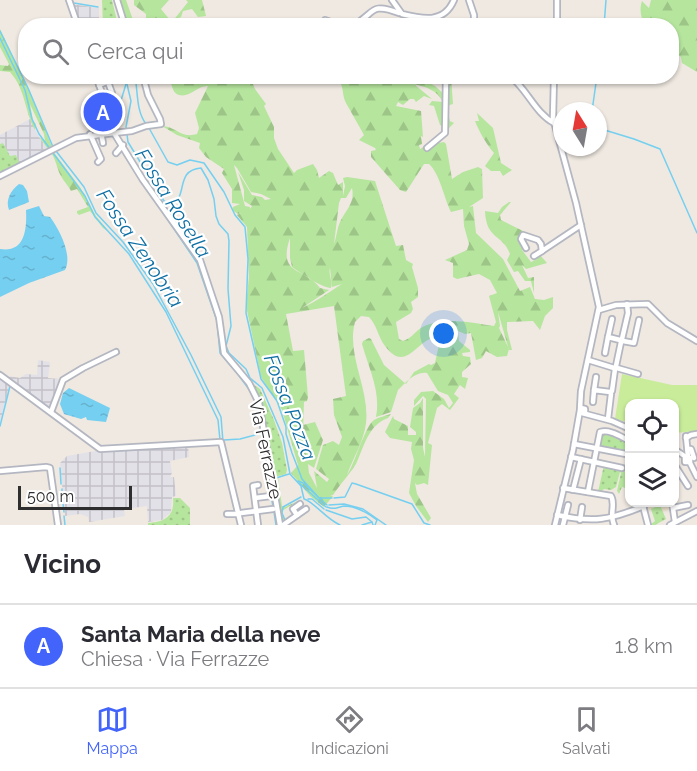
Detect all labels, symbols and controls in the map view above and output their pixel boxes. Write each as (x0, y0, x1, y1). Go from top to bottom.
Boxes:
search box (18, 18, 679, 84)
icon: search (39, 35, 72, 68)
text: Cerca qui (87, 38, 184, 64)
pin: A (84, 90, 122, 134)
north arrow (553, 102, 607, 156)
water label: Fossa Rosella (130, 144, 216, 262)
water label: Fossa Zenobria (92, 184, 189, 312)
your location (429, 319, 458, 348)
water label: Fossa Pozza (259, 351, 321, 463)
street label: Via Ferrazze (245, 397, 287, 501)
map controls (625, 399, 679, 507)
button: locate (625, 399, 679, 453)
button: layers (625, 453, 679, 507)
scale bar (18, 483, 132, 510)
text: 500 m (27, 487, 74, 506)
text: Vicino (24, 549, 101, 579)
text: Santa Maria della neve (81, 621, 320, 647)
text: A (37, 634, 50, 658)
text: 1.8 km (615, 634, 673, 658)
text: Chiesa · Via Ferrazze (81, 647, 269, 671)
tab: Mappa (87, 703, 138, 758)
tab: Indicazioni (311, 703, 389, 758)
tab: Salvati (562, 703, 610, 758)

